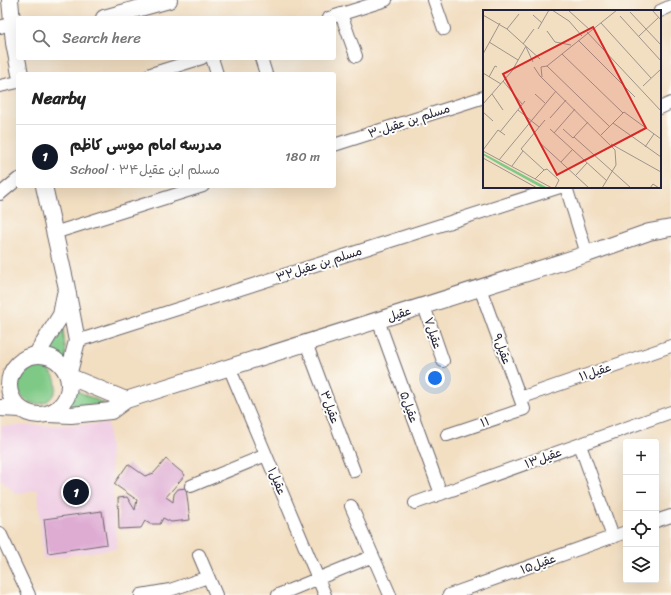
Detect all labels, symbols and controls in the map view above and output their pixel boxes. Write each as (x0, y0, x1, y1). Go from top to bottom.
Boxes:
inset map (483, 10, 661, 188)
search box (16, 16, 336, 60)
text: Search here (62, 25, 141, 51)
icon: search (30, 27, 52, 49)
text: Nearby (32, 83, 86, 113)
street label: مسلم بن عقیل۳۰ (365, 97, 453, 145)
text: مدرسه امام موسی کاظم (70, 132, 222, 158)
text: 1 (42, 145, 48, 168)
text: 180 m (285, 145, 320, 168)
text: School · مسلم ابن عقیل۳۴ (70, 158, 220, 181)
street label: مسلم بن عقیل۳۲ (273, 240, 365, 288)
street label: عقیل (384, 300, 414, 328)
street label: عقیل۷ (418, 314, 448, 352)
street label: عقیل۹ (486, 330, 518, 368)
street label: عقیل۱۱ (576, 356, 614, 388)
your location (425, 368, 445, 388)
street label: عقیل۳ (314, 387, 346, 427)
street label: عقیل۵ (393, 388, 425, 426)
street label: ۱۱ (477, 410, 493, 434)
map controls (623, 439, 659, 583)
button: + (623, 439, 659, 475)
street label: عقیل۱۳ (521, 441, 565, 475)
street label: عقیل۱ (261, 464, 293, 498)
button: − (623, 475, 659, 511)
pin: 1 (63, 477, 89, 507)
button: locate (623, 511, 659, 547)
street label: عقیل۱۵ (517, 547, 559, 581)
button: layers (623, 547, 659, 583)

